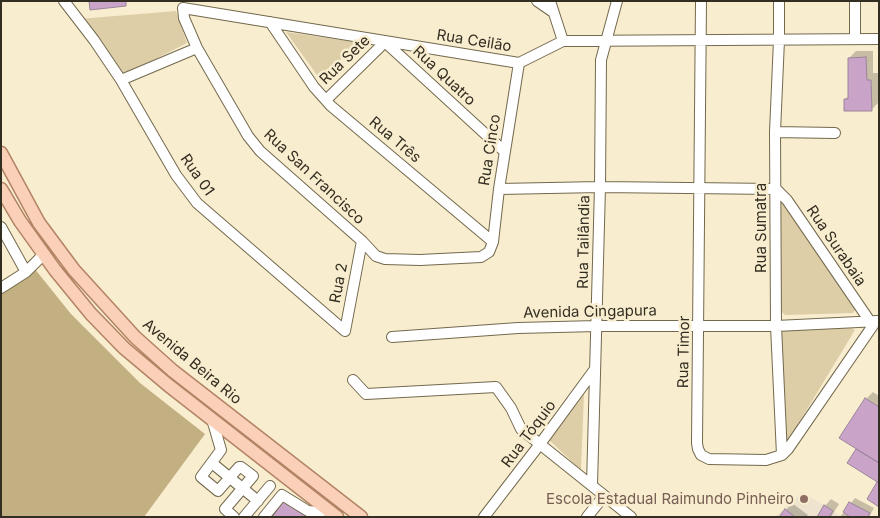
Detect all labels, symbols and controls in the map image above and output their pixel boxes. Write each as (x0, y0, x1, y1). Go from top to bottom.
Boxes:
street label: Rua Ceilão (435, 26, 513, 56)
street label: Rua Sete (316, 32, 374, 88)
street label: Rua Quatro (409, 42, 479, 110)
street label: Rua Três (365, 113, 425, 167)
street label: Rua Cinco (475, 113, 505, 187)
street label: Rua San Francisco (260, 126, 368, 228)
street label: Rua 01 (176, 151, 218, 199)
street label: Rua Sumatra (752, 183, 770, 273)
street label: Rua Tailândia (574, 195, 594, 289)
street label: Rua Surabaia (802, 202, 870, 290)
street label: Rua 2 (326, 261, 352, 305)
street label: Avenida Cingapura (523, 302, 657, 322)
street label: Avenida Beira Rio (139, 315, 245, 409)
street label: Rua Timor (674, 316, 694, 388)
street label: Rua Tóquio (498, 397, 560, 471)
place label: Escola Estadual Raimundo Pinheiro (546, 490, 794, 508)
marker: Escola Estadual Raimundo Pinheiro (798, 493, 810, 505)

